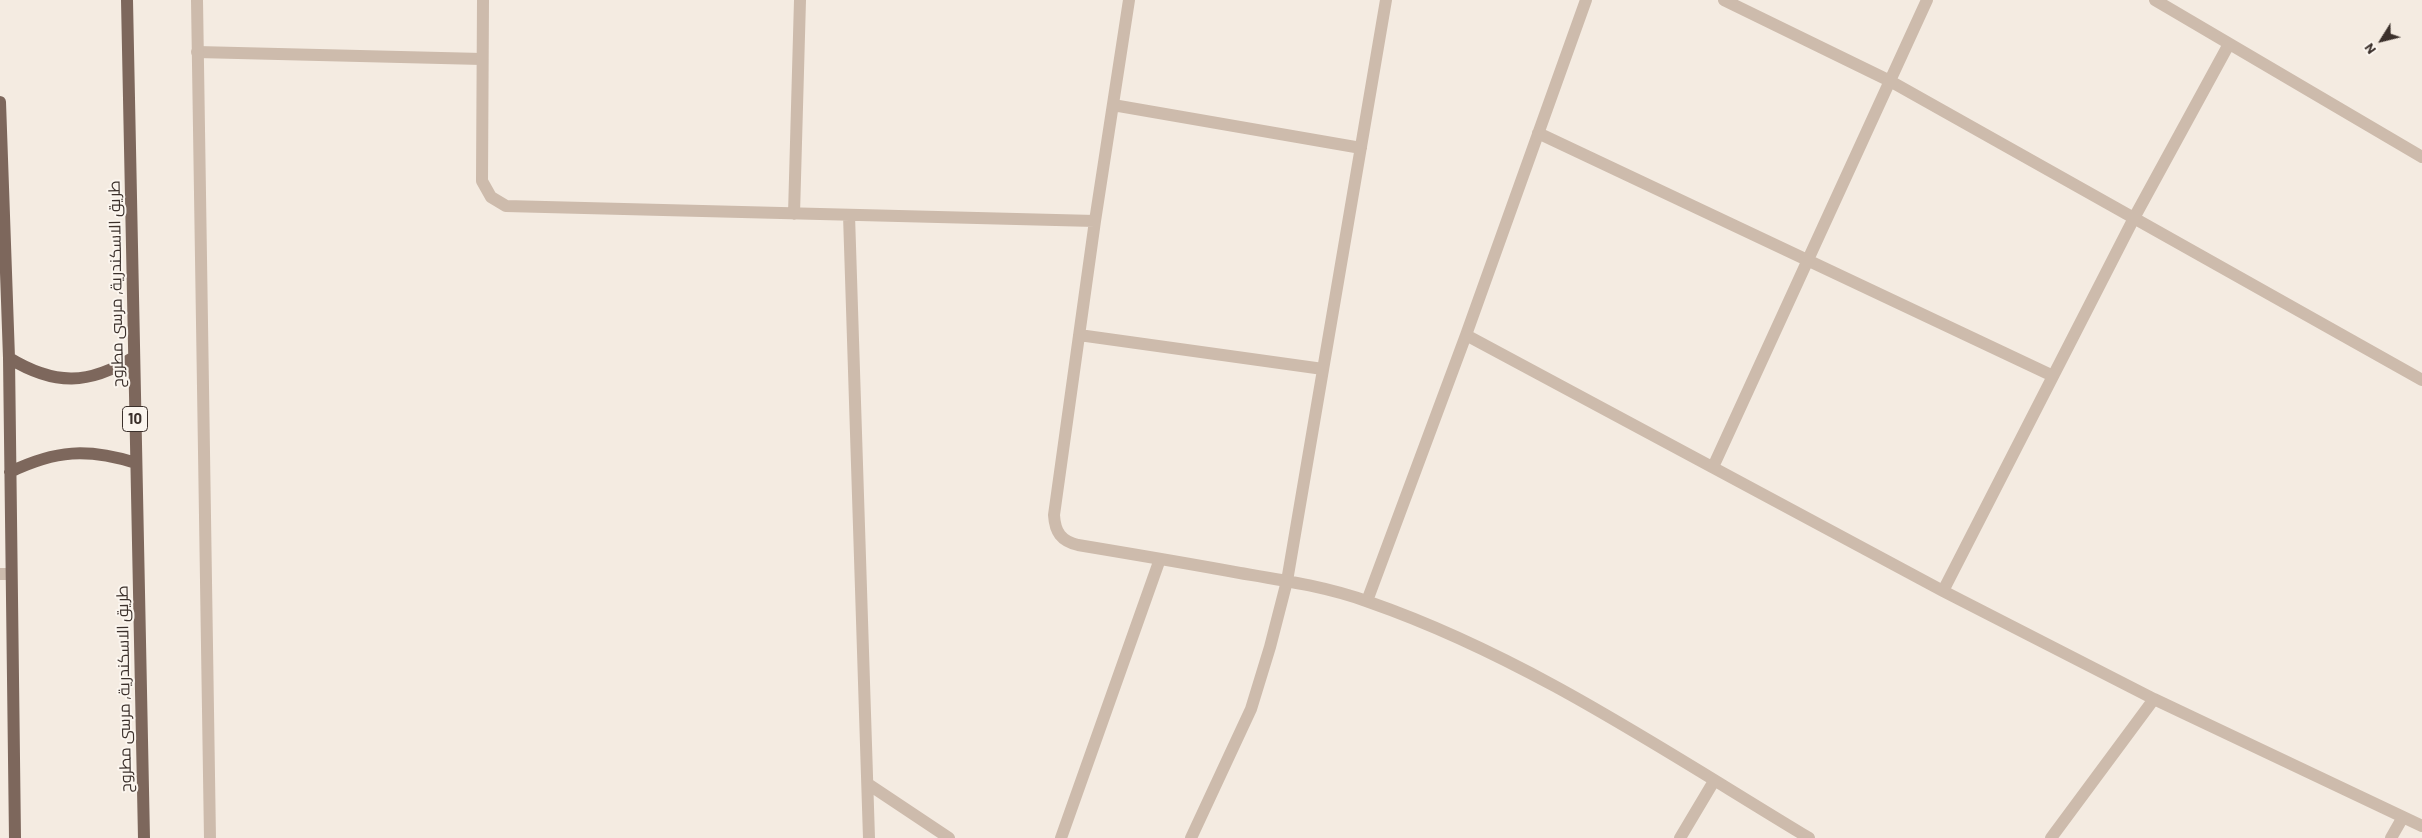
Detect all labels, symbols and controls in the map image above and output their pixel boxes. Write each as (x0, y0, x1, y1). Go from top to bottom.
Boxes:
north arrow (2357, 15, 2407, 65)
text: N (2360, 40, 2379, 58)
street label: طريق الاسكندرية, مرسى مطروح (105, 180, 127, 388)
road number: 10 (122, 406, 148, 432)
street label: طريق الاسكندرية, مرسى مطروح (113, 585, 135, 793)

